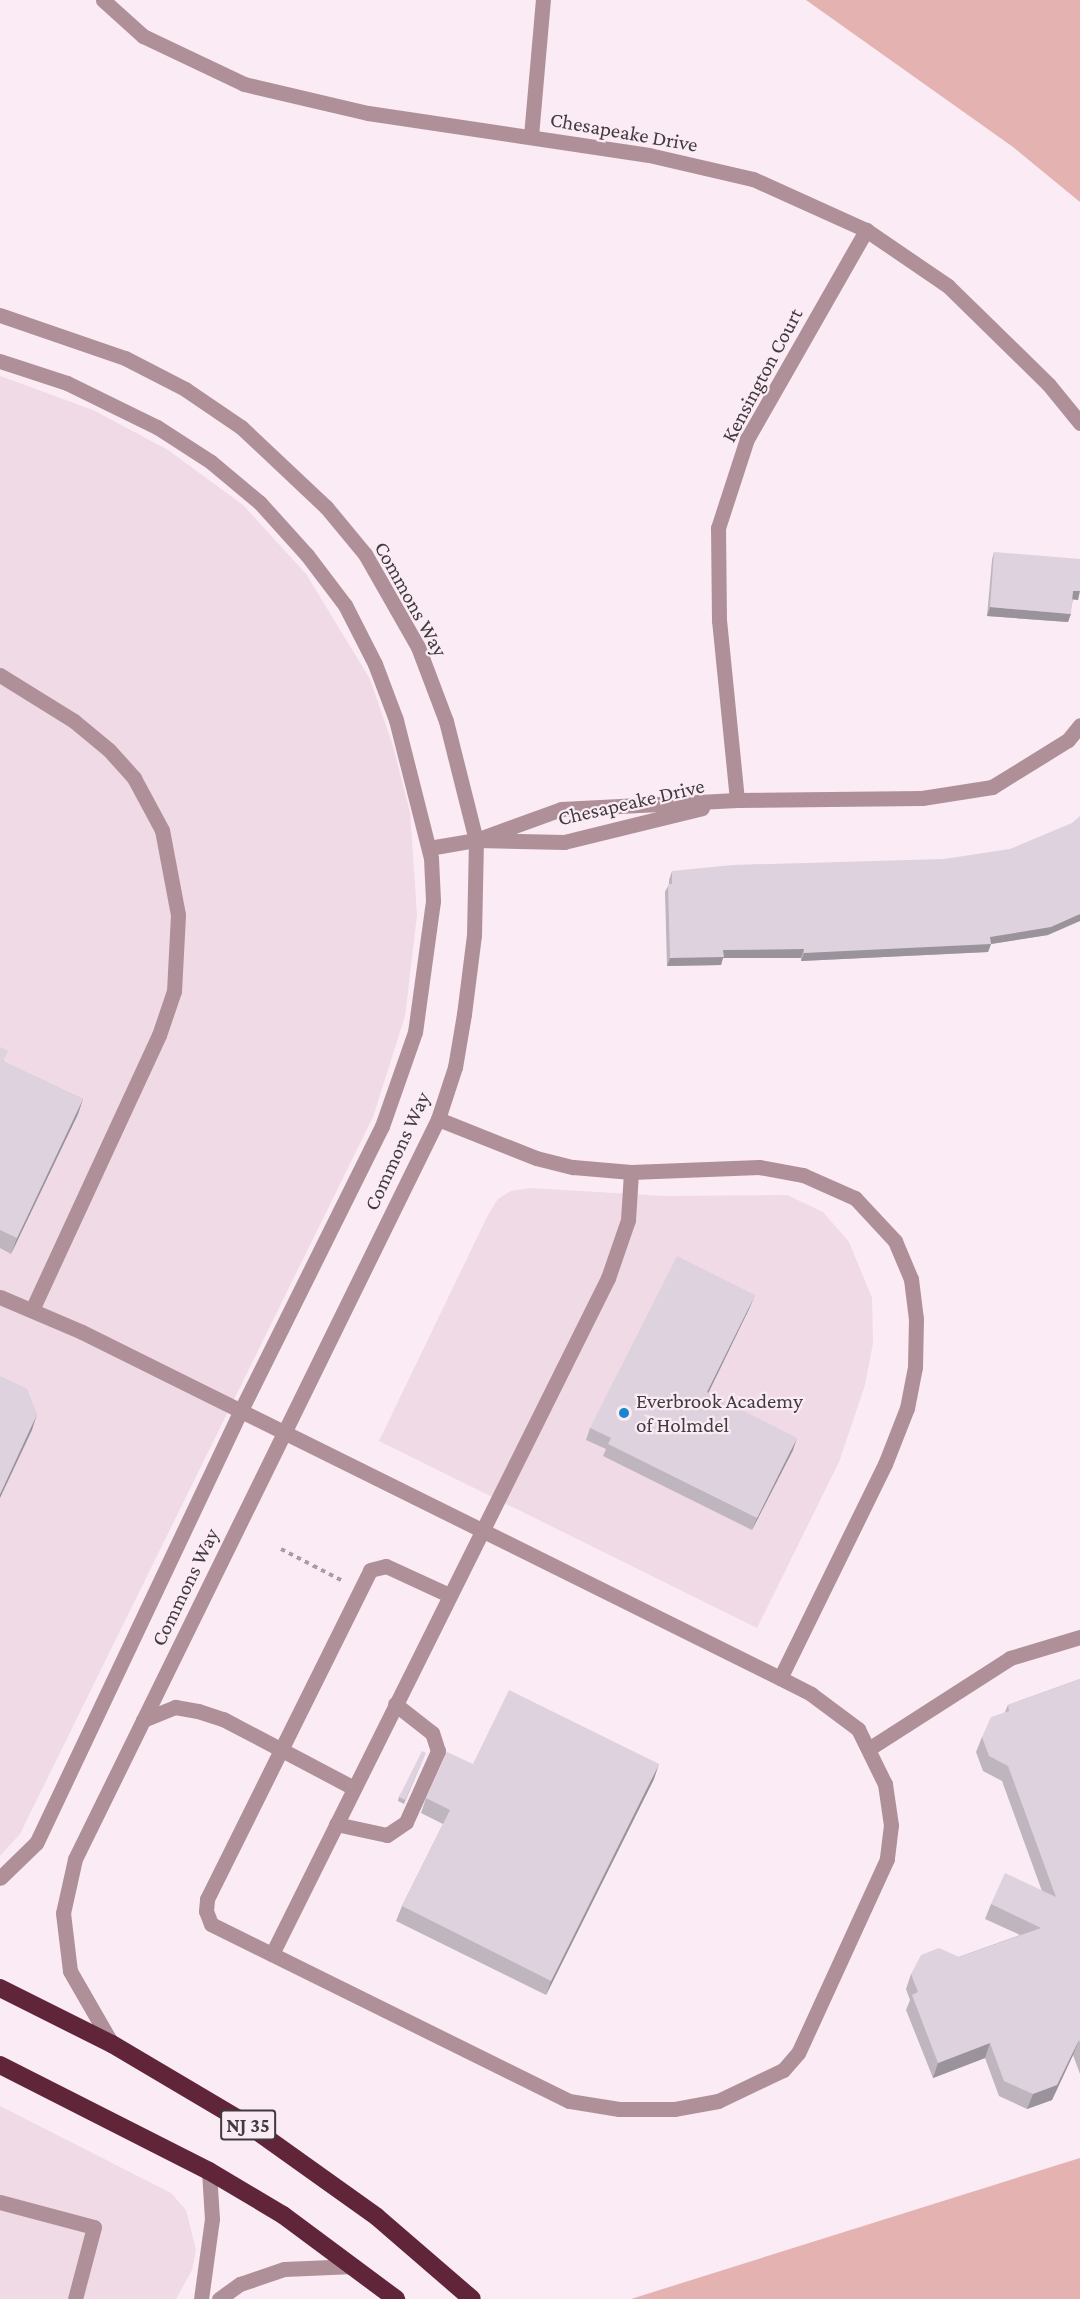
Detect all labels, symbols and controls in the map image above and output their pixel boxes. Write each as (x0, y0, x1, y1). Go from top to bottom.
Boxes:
street label: Chesapeake Drive (548, 107, 700, 157)
street label: Kensington Court (716, 304, 808, 446)
street label: Commons Way (369, 537, 453, 661)
street label: Chesapeake Drive (555, 773, 707, 831)
street label: Commons Way (359, 1088, 435, 1214)
place label: Everbrook Academy of Holmdel (636, 1388, 803, 1438)
marker: Everbrook Academy of Holmdel (617, 1406, 631, 1420)
street label: Commons Way (146, 1524, 224, 1650)
road number: NJ 35 (220, 2108, 276, 2142)

